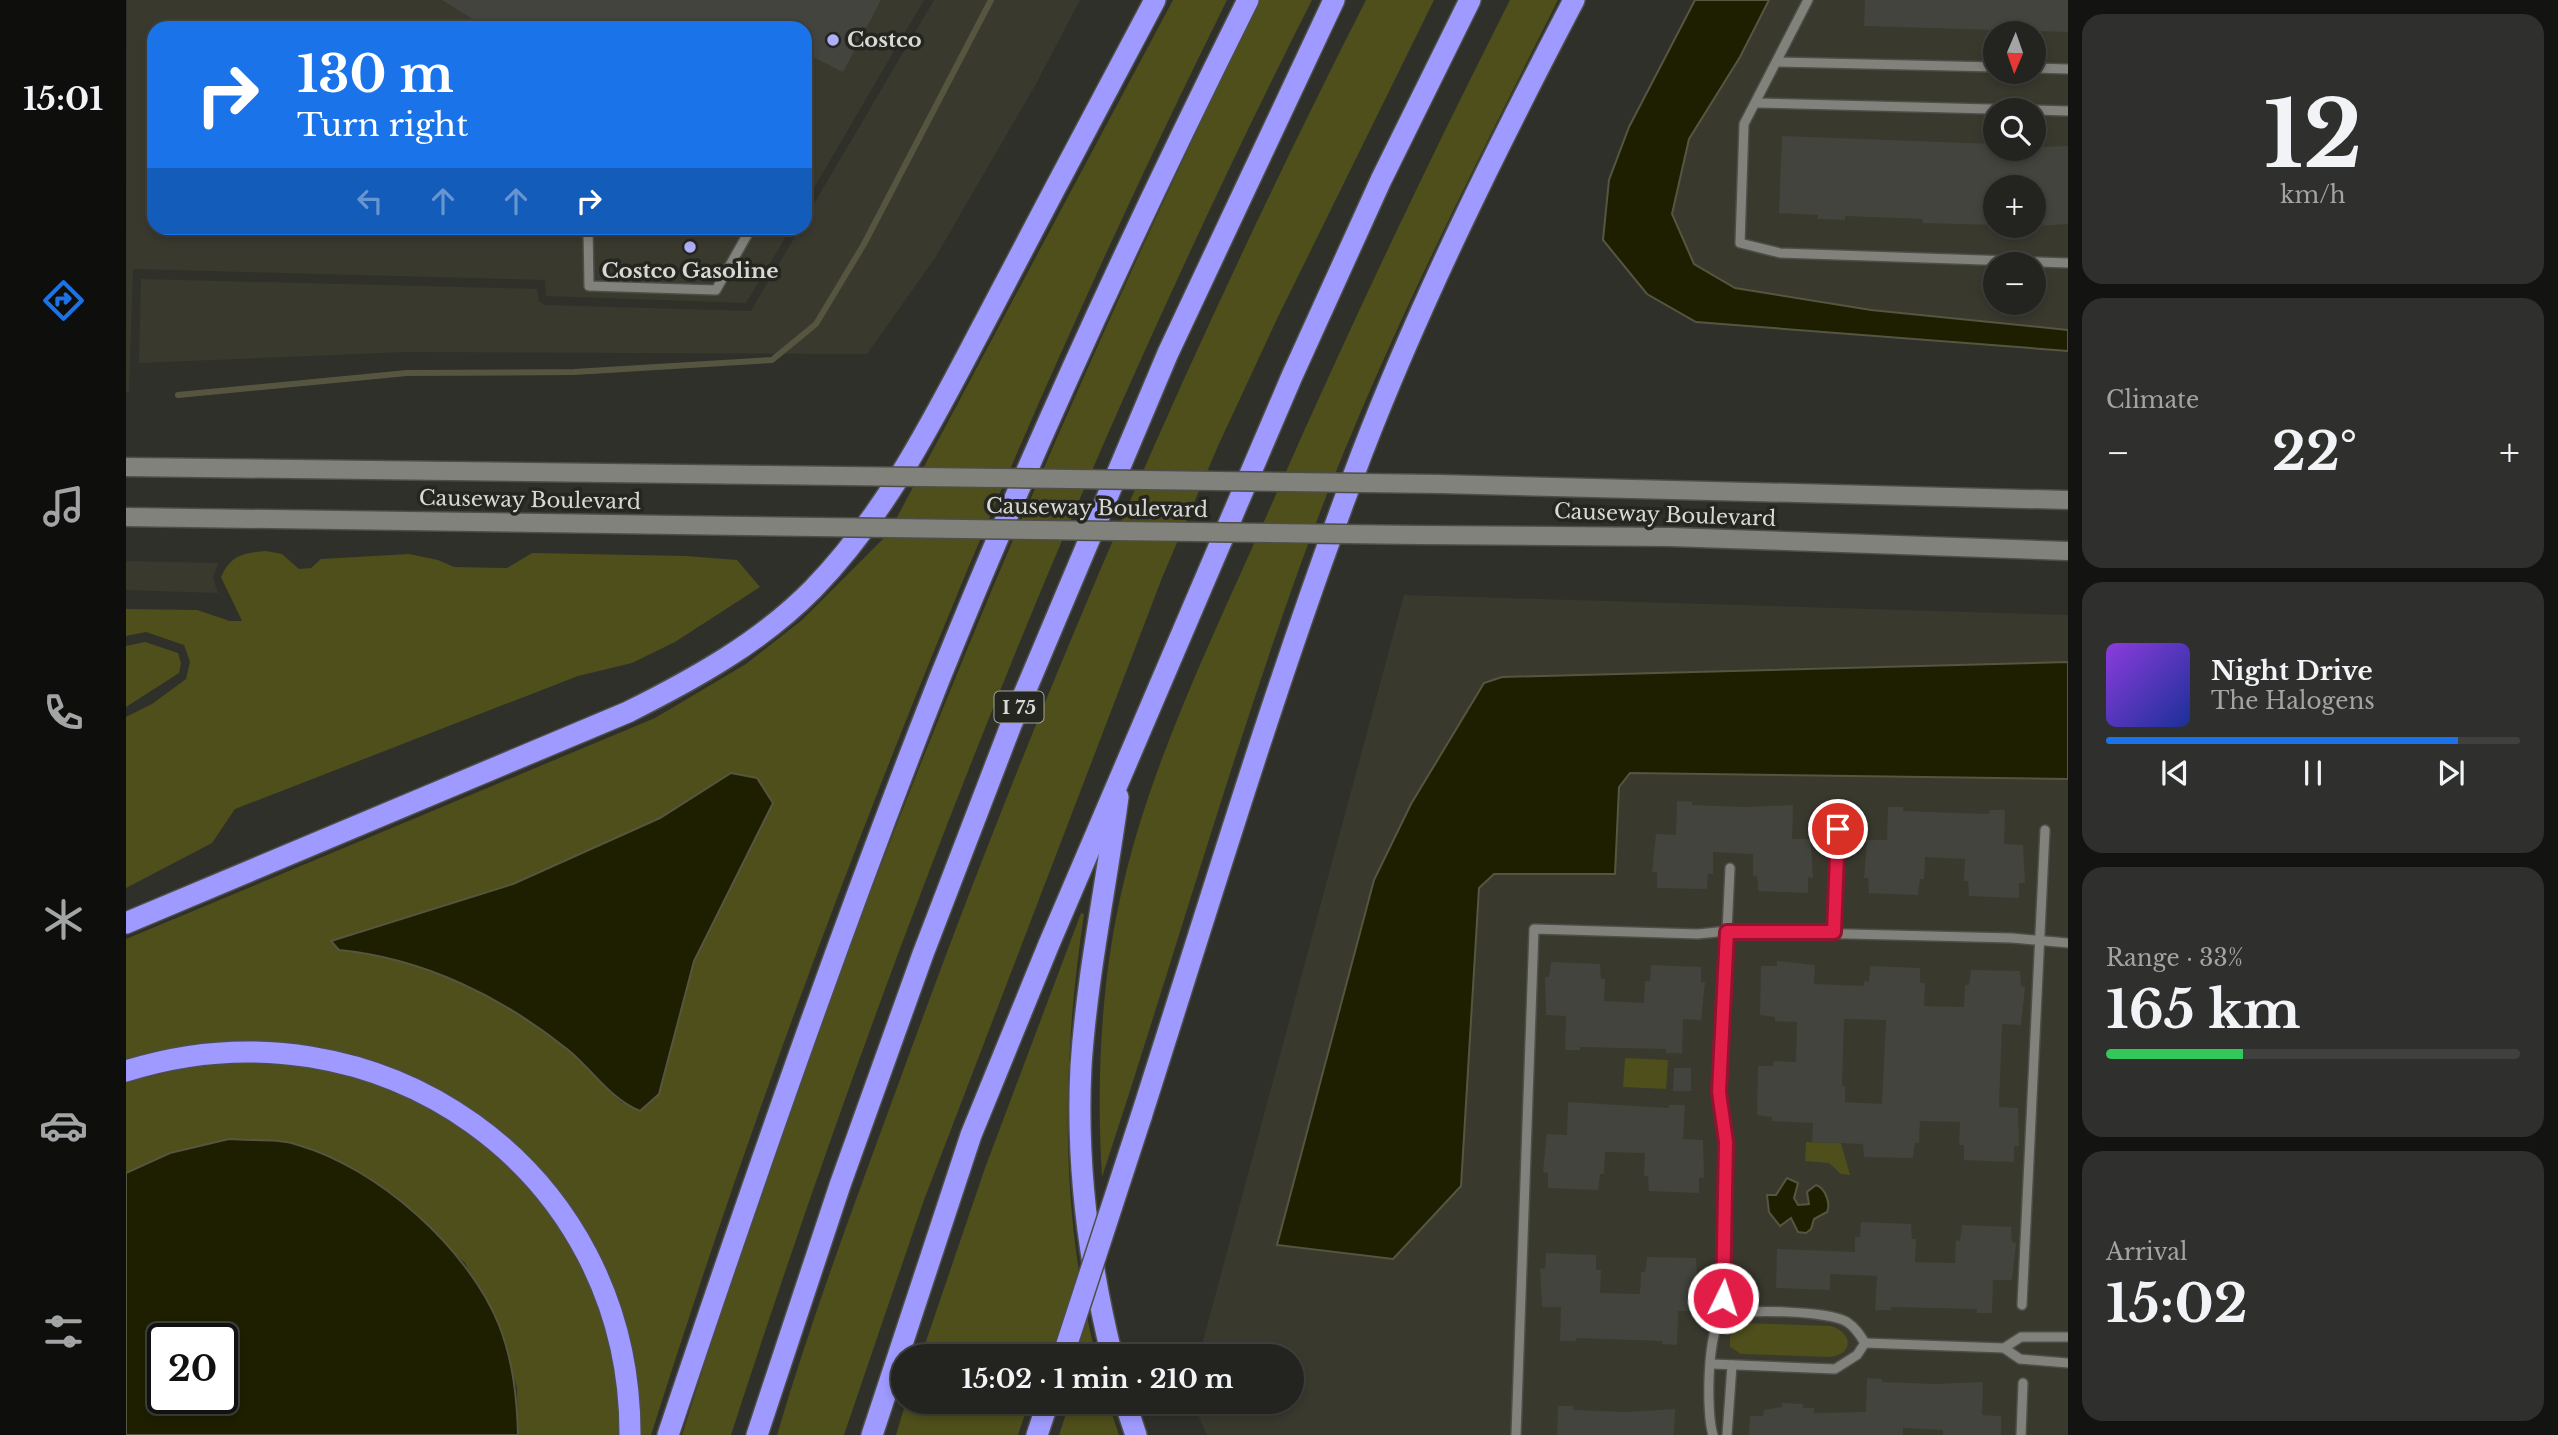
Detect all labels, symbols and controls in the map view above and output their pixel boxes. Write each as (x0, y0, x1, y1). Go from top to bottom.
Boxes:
north arrow (1983, 21, 2046, 84)
map controls (1983, 21, 2046, 315)
place label: Costco (847, 27, 922, 53)
marker: Costco (825, 32, 841, 48)
text: 130 m (297, 44, 454, 105)
icon: right (182, 49, 273, 140)
text: 15:01 (23, 79, 103, 119)
text: 12 (2264, 79, 2362, 192)
button: search (1983, 98, 2046, 161)
text: Turn right (297, 105, 468, 145)
button: + (1983, 175, 2046, 238)
text: km/h (2280, 181, 2346, 209)
icon: left (351, 182, 389, 220)
icon: ahead (424, 182, 462, 220)
icon: ahead (497, 182, 535, 220)
icon: right (570, 182, 608, 220)
marker: Costco Gasoline (682, 239, 698, 255)
button: − (1983, 252, 2046, 315)
place label: Costco Gasoline (602, 258, 778, 284)
icon: directions (39, 276, 88, 325)
text: Climate (2106, 386, 2199, 414)
text: 22° (2272, 420, 2357, 484)
text: − (2106, 429, 2130, 476)
text: + (2499, 429, 2520, 476)
icon: music (39, 482, 88, 531)
street label: Causeway Boulevard (419, 485, 641, 515)
street label: Causeway Boulevard (986, 493, 1208, 523)
street label: Causeway Boulevard (1553, 498, 1777, 532)
text: Night Drive (2211, 655, 2373, 687)
text: The Halogens (2211, 687, 2375, 715)
icon: phone (39, 688, 88, 737)
road number: I 75 (994, 692, 1043, 722)
icon: previous (2156, 754, 2194, 792)
icon: pause (2294, 754, 2332, 792)
icon: next (2432, 754, 2470, 792)
pin (1808, 799, 1868, 859)
icon: arrive (1819, 810, 1857, 848)
icon: climate (39, 895, 88, 944)
text: Range · 33% (2106, 944, 2243, 972)
text: 165 km (2106, 978, 2301, 1042)
icon: car (39, 1101, 88, 1150)
text: Arrival (2106, 1238, 2187, 1266)
position arrow (1686, 1261, 1760, 1335)
text: 15:02 (2106, 1272, 2248, 1336)
icon: filters (39, 1307, 88, 1356)
speed limit sign: 20 (147, 1323, 238, 1414)
text: 15:02 · 1 min · 210 m (962, 1363, 1233, 1395)

